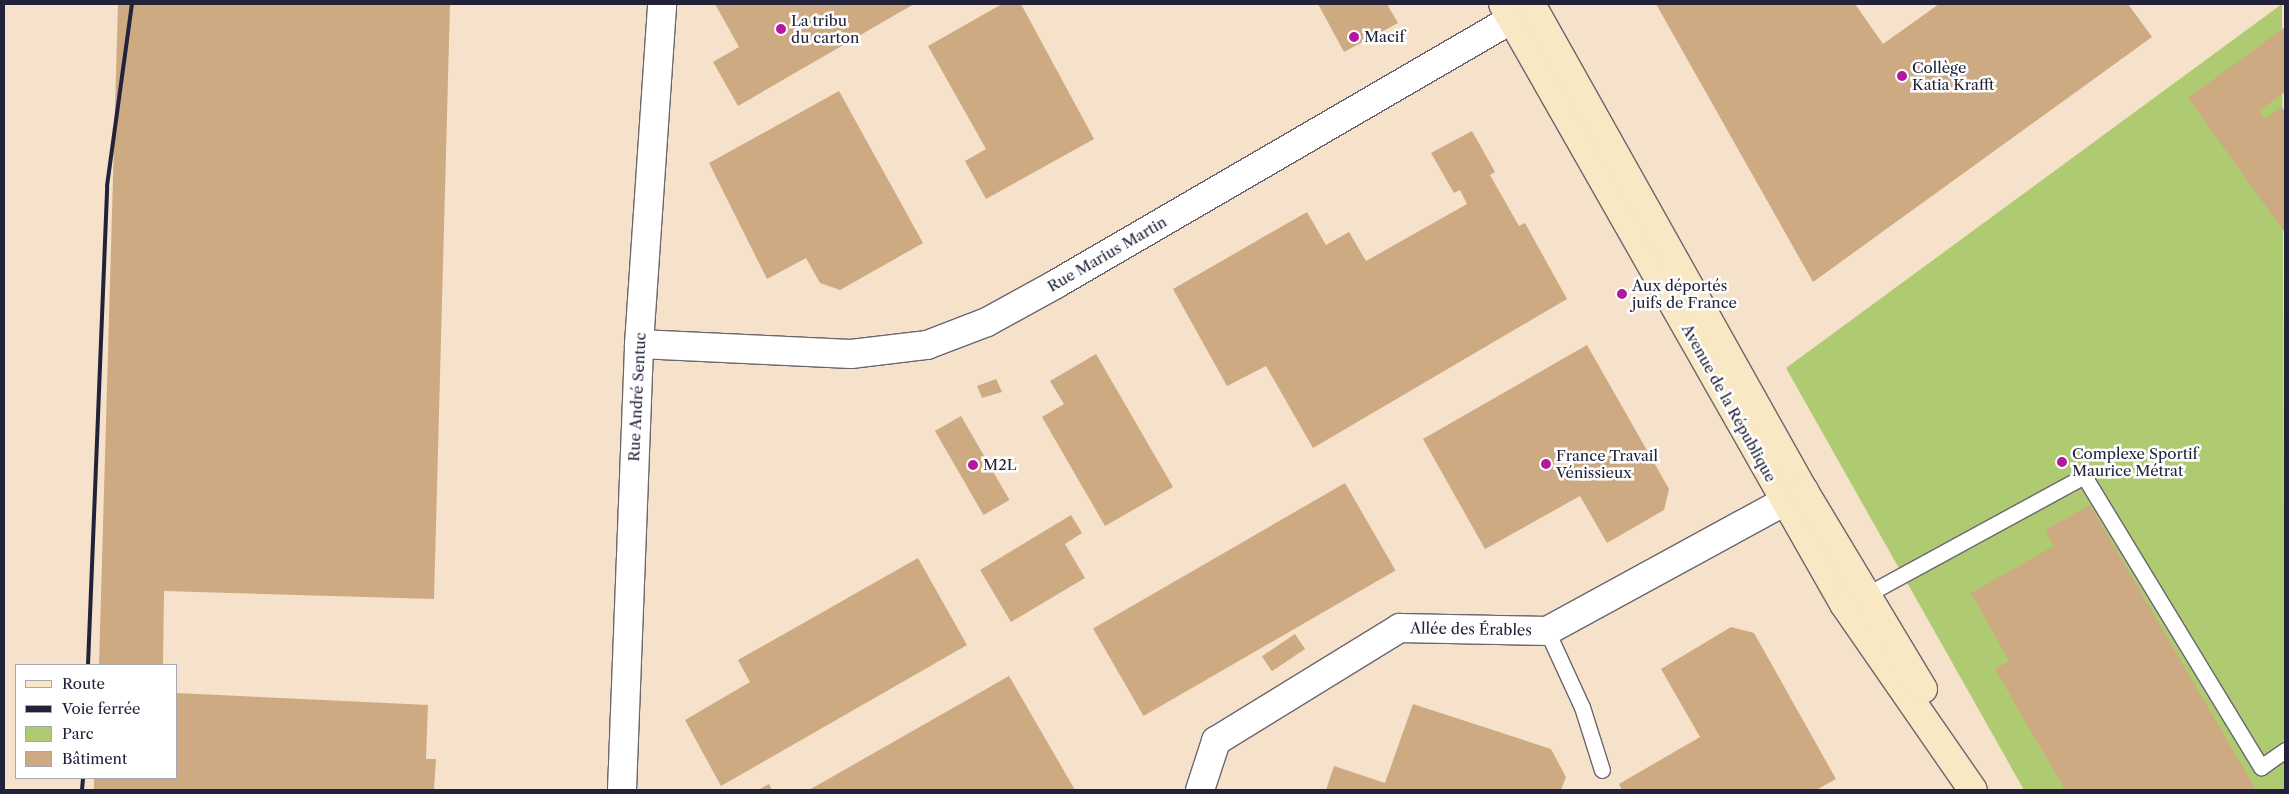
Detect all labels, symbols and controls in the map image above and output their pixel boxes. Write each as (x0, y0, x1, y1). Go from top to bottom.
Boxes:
place label: La tribu du carton (791, 11, 859, 46)
marker: La tribu du carton (775, 23, 787, 35)
place label: Macif (1364, 28, 1405, 46)
marker: Macif (1348, 31, 1360, 43)
place label: Collège Katia Krafft (1912, 58, 1995, 93)
marker: Collège Katia Krafft (1896, 70, 1908, 82)
street label: Rue Marius Martin (1044, 213, 1170, 295)
place label: Aux déportés juifs de France (1632, 276, 1737, 311)
marker: Aux déportés juifs de France (1616, 288, 1628, 300)
street label: Avenue de la République (1678, 321, 1780, 485)
street label: Rue André Sentuc (625, 332, 649, 462)
place label: Complexe Sportif Maurice Métrat (2072, 444, 2198, 479)
place label: France Travail Vénissieux (1556, 446, 1658, 481)
place label: M2L (983, 456, 1017, 474)
marker: Complexe Sportif Maurice Métrat (2056, 456, 2068, 468)
marker: France Travail Vénissieux (1540, 458, 1552, 470)
marker: M2L (967, 459, 979, 471)
street label: Allée des Érables (1410, 619, 1532, 639)
legend (15, 664, 178, 779)
text: Route (62, 674, 105, 693)
text: Voie ferrée (62, 699, 140, 718)
text: Parc (62, 724, 94, 743)
text: Bâtiment (62, 749, 127, 768)

